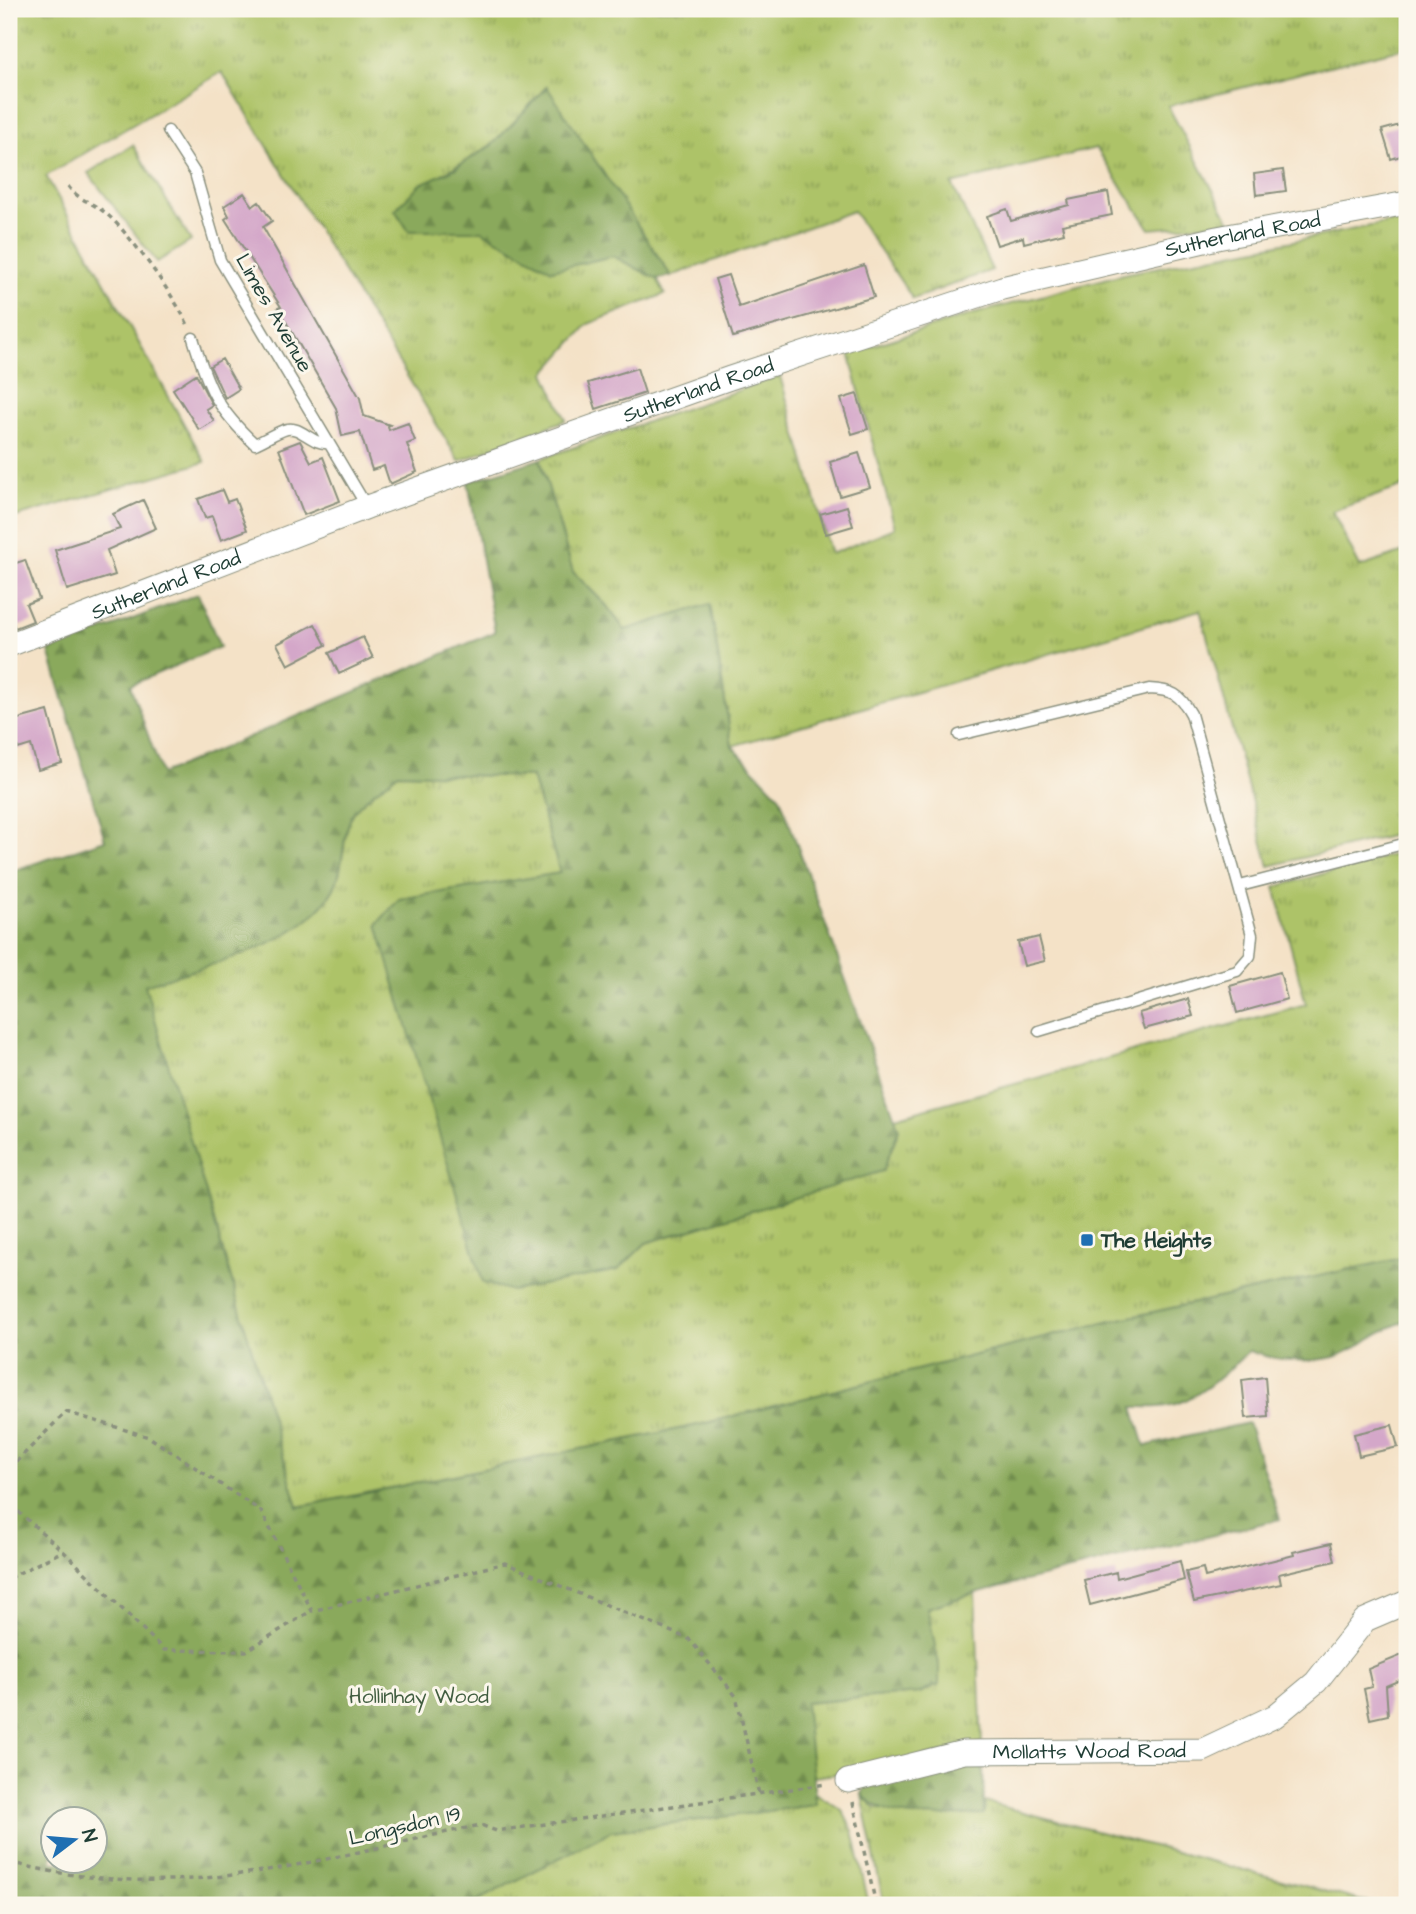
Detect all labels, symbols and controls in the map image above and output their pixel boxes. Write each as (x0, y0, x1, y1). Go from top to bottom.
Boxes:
street label: Sutherland Road (1162, 205, 1323, 264)
street label: Limes Avenue (228, 248, 320, 378)
street label: Sutherland Road (619, 350, 778, 429)
street label: Sutherland Road (87, 543, 245, 627)
place label: The Heights (1100, 1226, 1212, 1257)
marker: The Heights (1079, 1232, 1095, 1248)
park label: Hollinhay Wood (349, 1682, 489, 1713)
street label: Mollatts Wood Road (993, 1736, 1186, 1766)
street label: Longsdon 19 (346, 1799, 464, 1855)
north arrow (38, 1806, 108, 1876)
text: N (74, 1826, 104, 1845)

